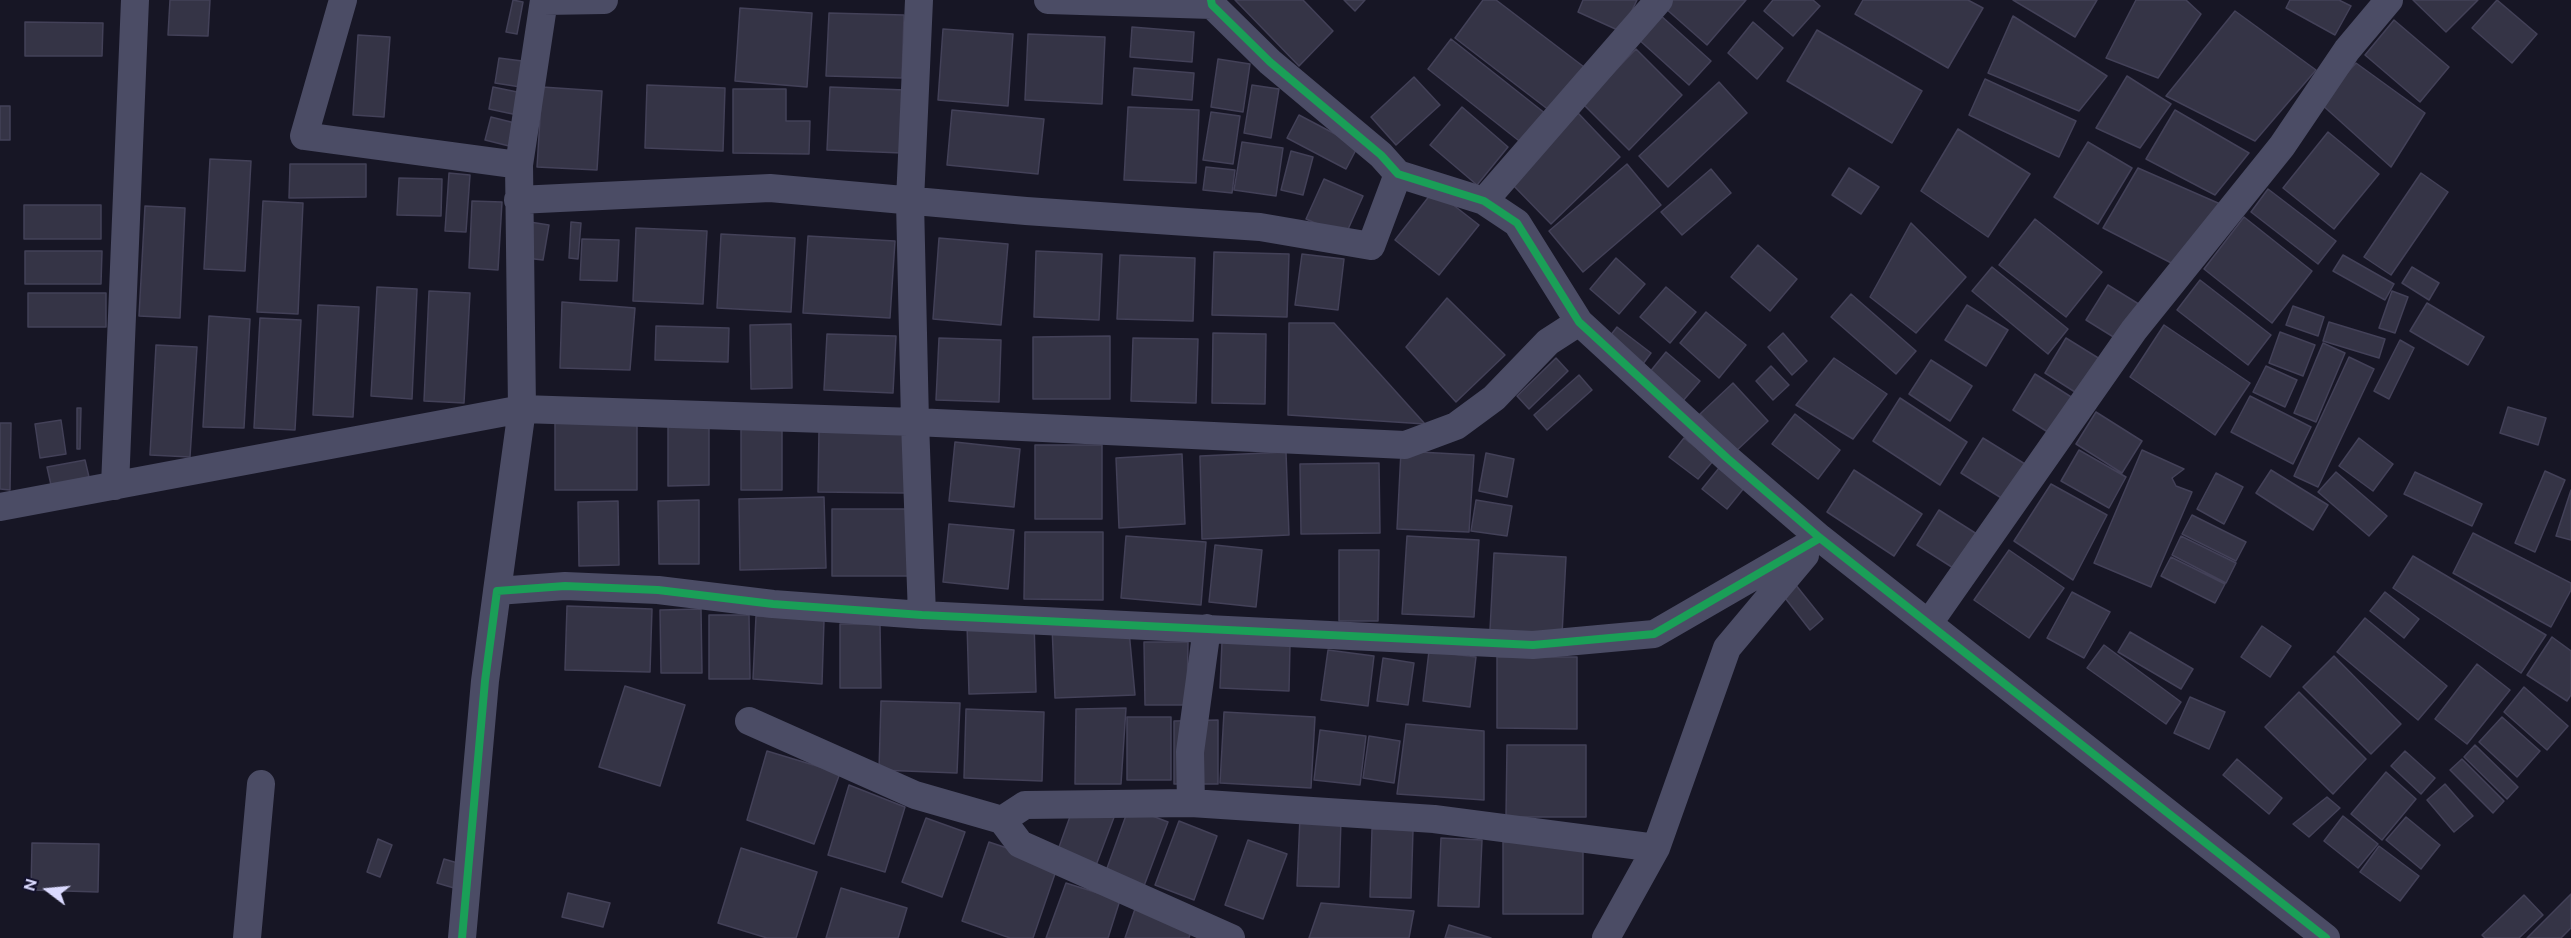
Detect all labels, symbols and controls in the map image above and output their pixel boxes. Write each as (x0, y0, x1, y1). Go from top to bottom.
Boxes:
north arrow (18, 860, 78, 920)
text: N (19, 876, 42, 893)

